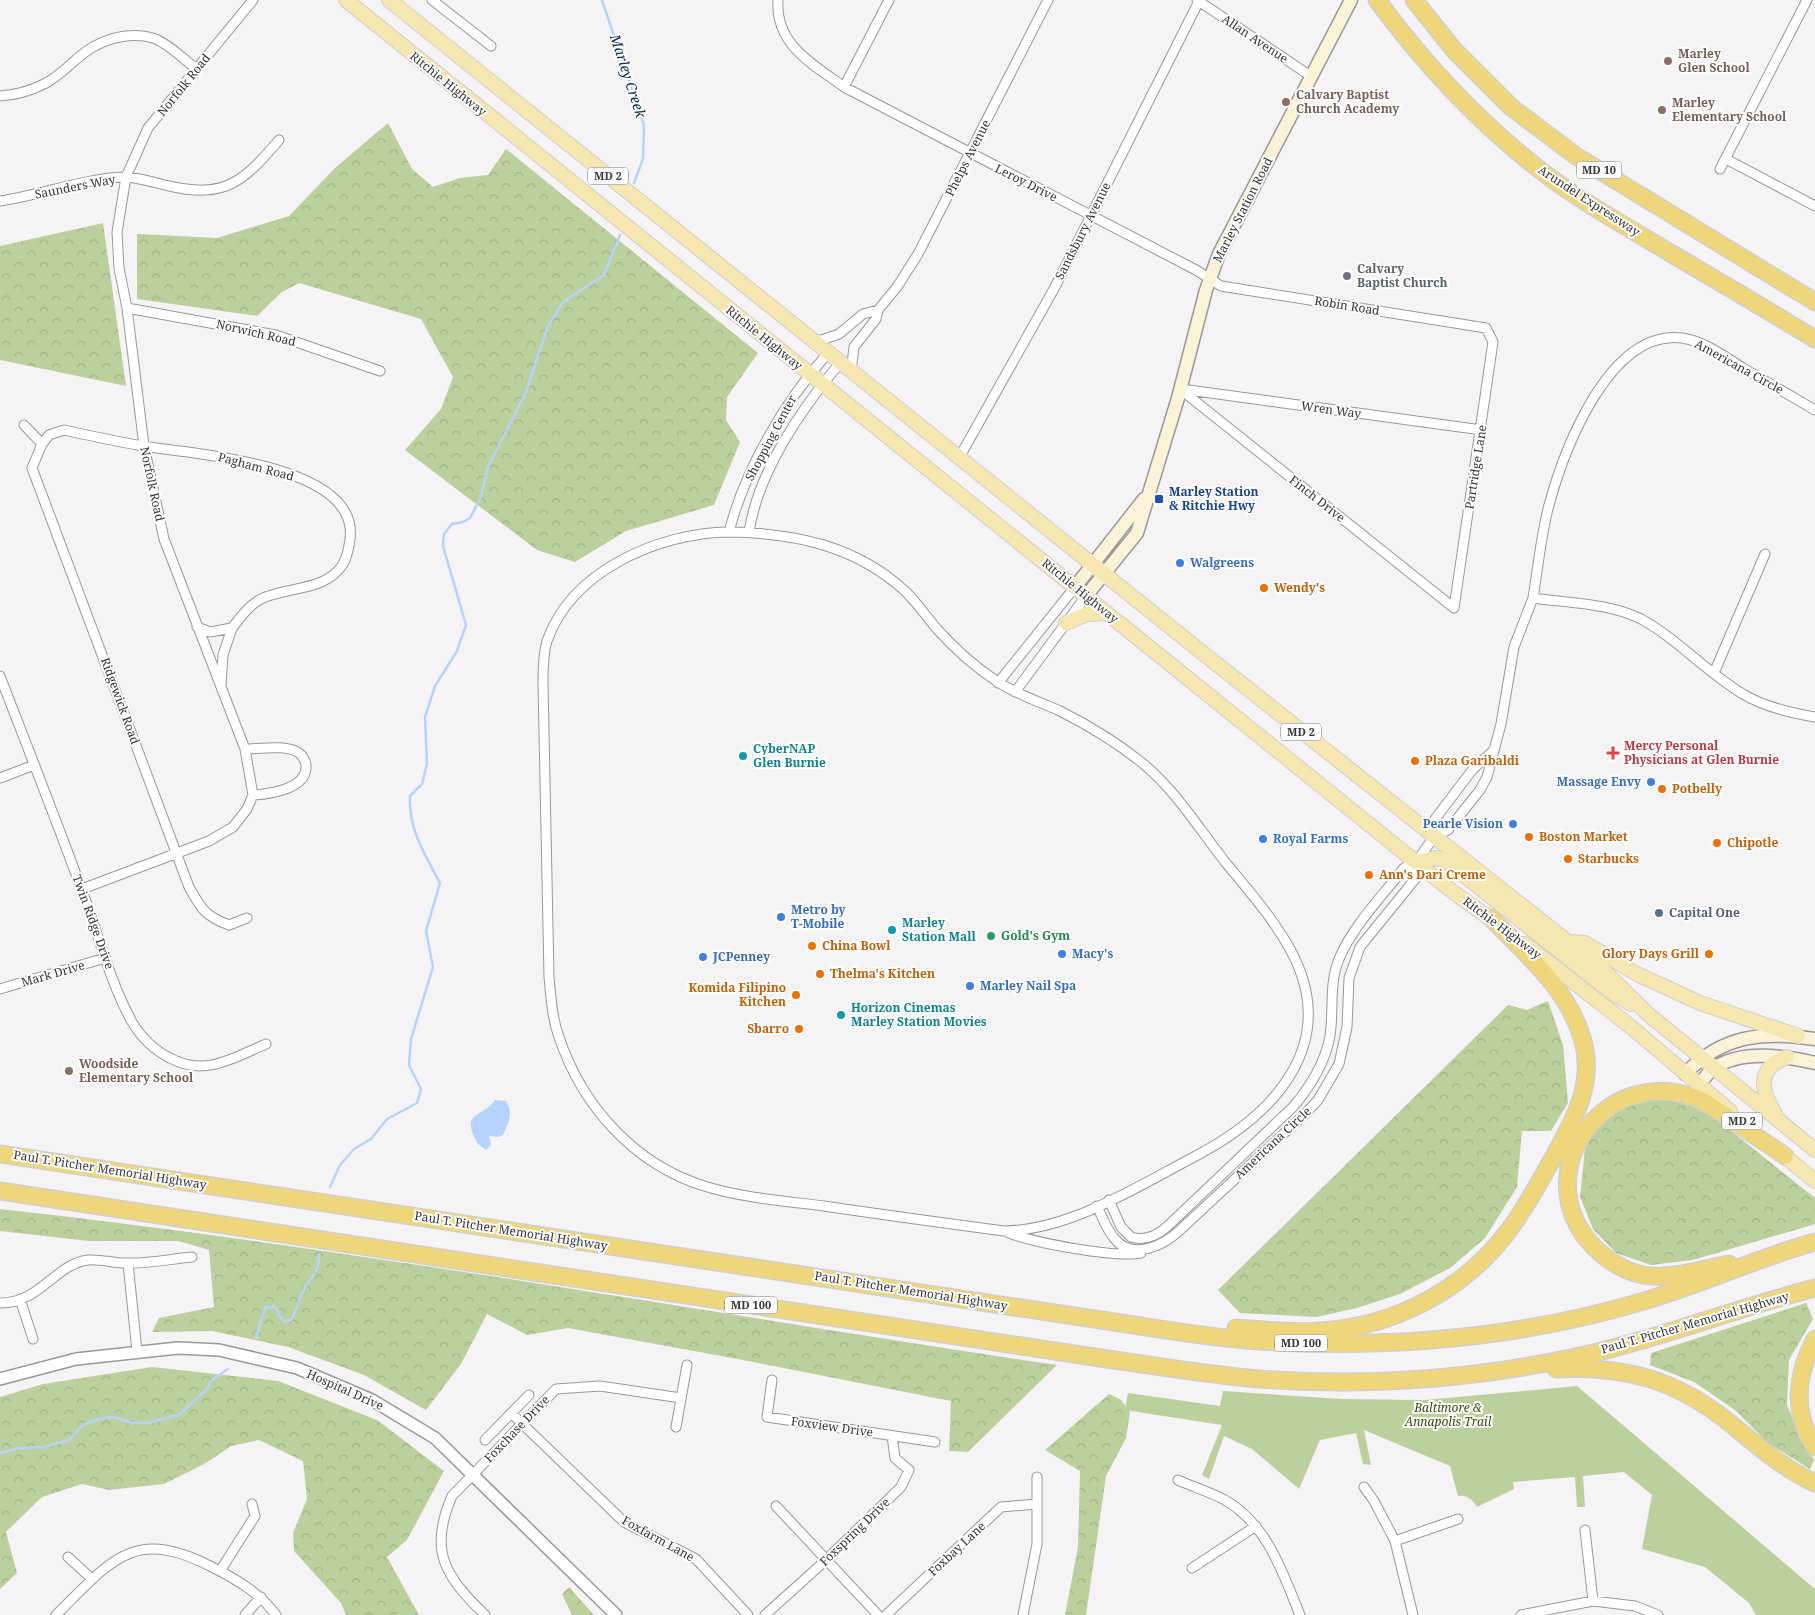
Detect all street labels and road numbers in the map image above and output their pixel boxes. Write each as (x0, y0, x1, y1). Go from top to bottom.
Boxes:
street label: Allan Avenue (1219, 10, 1292, 67)
street label: Ritchie Highway (406, 47, 490, 120)
street label: Norfolk Road (153, 49, 214, 120)
street label: Phelps Avenue (941, 117, 994, 199)
street label: Marley Station Road (1209, 154, 1277, 265)
street label: Leroy Drive (992, 160, 1060, 205)
street label: Arundel Expressway (1535, 161, 1644, 240)
road number: MD 10 (1576, 162, 1622, 178)
road number: MD 2 (588, 168, 628, 185)
street label: Saunders Way (33, 170, 117, 203)
street label: Sandsbury Avenue (1051, 179, 1114, 282)
street label: Robin Road (1313, 292, 1382, 319)
street label: Ritchie Highway (722, 301, 806, 374)
street label: Norwich Road (215, 315, 298, 350)
street label: Americana Circle (1692, 335, 1787, 398)
street label: Shopping Center (741, 392, 800, 484)
street label: Wren Way (1300, 397, 1362, 422)
street label: Partridge Lane (1460, 424, 1491, 510)
street label: Norfolk Road (136, 445, 169, 523)
street label: Pagham Road (216, 448, 297, 485)
street label: Finch Drive (1286, 471, 1349, 526)
street label: Ritchie Highway (1038, 554, 1122, 627)
street label: Ridgewick Road (97, 655, 144, 747)
road number: MD 2 (1281, 724, 1321, 740)
street label: Twin Ridge Drive (69, 872, 118, 971)
street label: Ritchie Highway (1460, 893, 1545, 963)
street label: Mark Drive (19, 956, 87, 991)
street label: Americana Circle (1231, 1103, 1315, 1183)
road number: MD 2 (1722, 1112, 1762, 1130)
street label: Paul T. Pitcher Memorial Highway (12, 1146, 208, 1193)
street label: Paul T. Pitcher Memorial Highway (413, 1207, 609, 1254)
street label: Paul T. Pitcher Memorial Highway (813, 1267, 1009, 1314)
street label: Paul T. Pitcher Memorial Highway (1599, 1287, 1791, 1358)
road number: MD 100 (725, 1296, 777, 1314)
road number: MD 100 (1275, 1335, 1327, 1352)
street label: Hospital Drive (304, 1365, 386, 1414)
street label: Foxchase Drive (480, 1391, 553, 1466)
street label: Foxview Drive (790, 1412, 874, 1441)
street label: Foxspring Drive (816, 1494, 894, 1570)
street label: Foxfarm Lane (619, 1512, 697, 1565)
street label: Foxbay Lane (924, 1518, 989, 1580)

